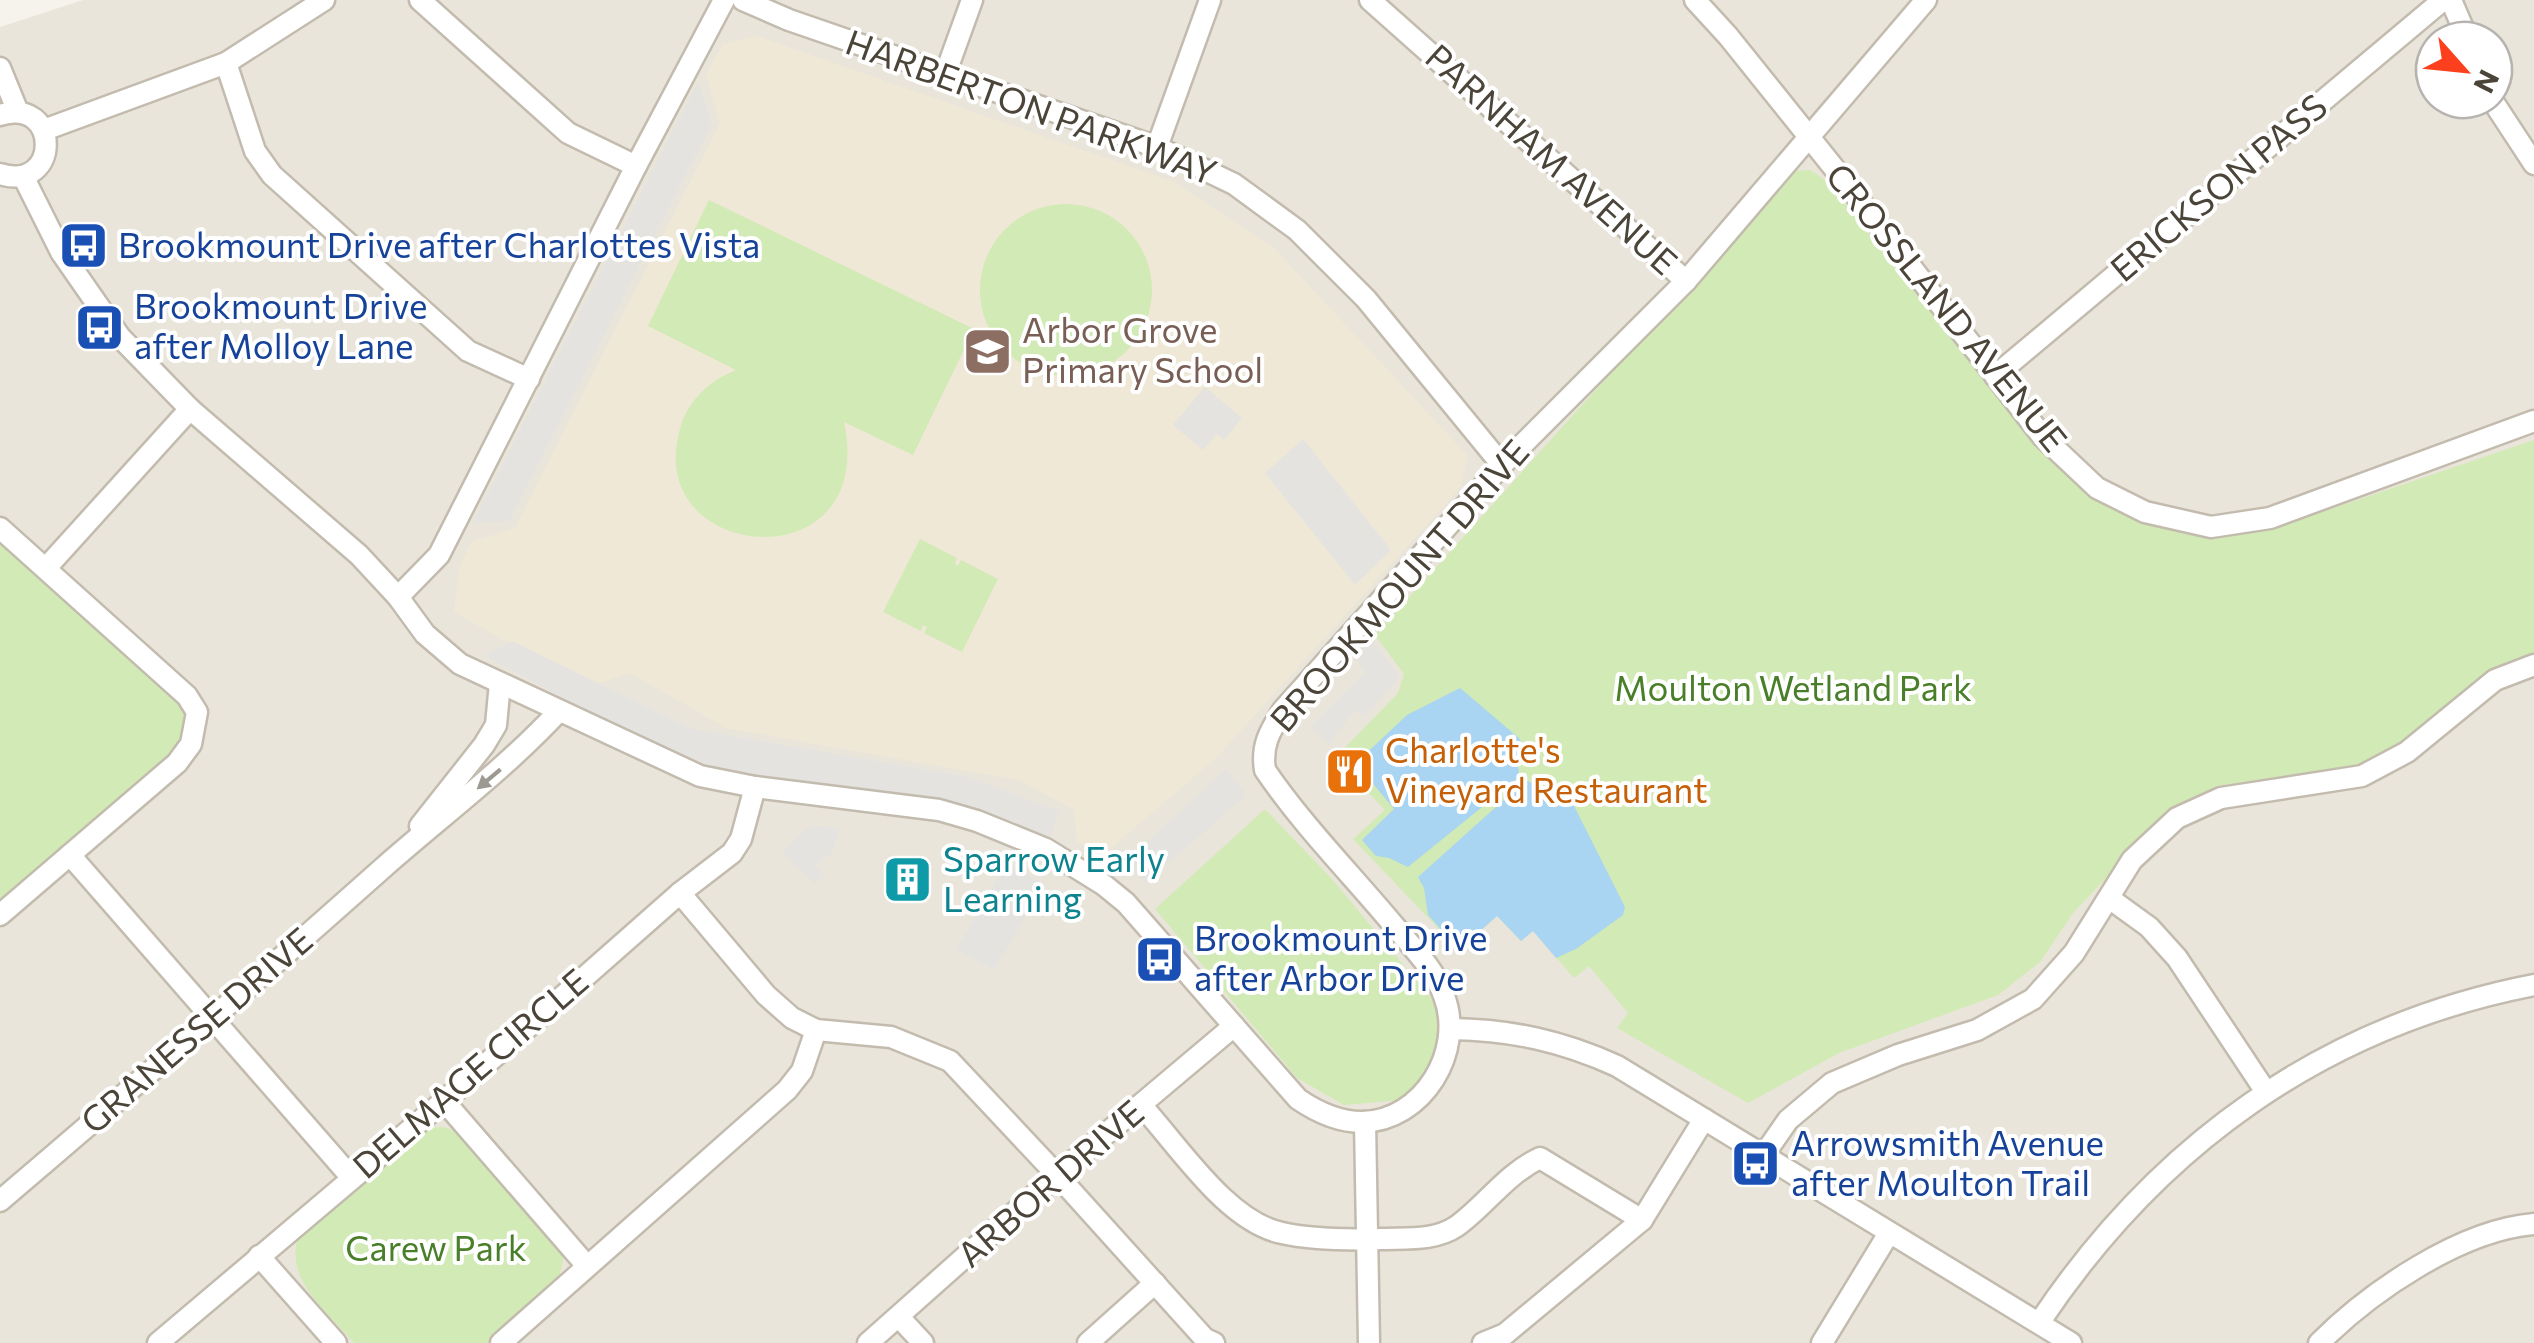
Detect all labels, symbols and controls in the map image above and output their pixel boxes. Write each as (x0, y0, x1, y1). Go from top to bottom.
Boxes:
street label: HARBERTON PARKWAY (841, 19, 1223, 193)
north arrow (2414, 20, 2514, 120)
street label: PARNHAM AVENUE (1418, 34, 1687, 282)
text: N (2467, 65, 2507, 99)
street label: ERICKSON PASS (2101, 83, 2334, 289)
street label: CROSSLAND AVENUE (1818, 154, 2078, 459)
bus stop icon: Brookmount Drive after Charlottes Vista (57, 220, 109, 272)
place label: Brookmount Drive after Charlottes Vista (118, 222, 760, 265)
place label: Brookmount Drive after Molloy Lane (134, 283, 427, 366)
bus stop icon: Brookmount Drive after Molloy Lane (73, 301, 125, 353)
place label: Arbor Grove Primary School (1022, 307, 1263, 390)
school or university icon: Arbor Grove Primary School (961, 325, 1013, 377)
street label: BROOKMOUNT DRIVE (1260, 430, 1537, 739)
park label: Moulton Wetland Park (1614, 665, 1972, 708)
place label: Charlotte's Vineyard Restaurant (1385, 727, 1708, 810)
restaurant icon: Charlotte's Vineyard Restaurant (1324, 745, 1376, 797)
one-way arrow (477, 768, 502, 789)
place label: Sparrow Early Learning (943, 836, 1165, 919)
building icon: Sparrow Early Learning (882, 854, 934, 906)
place label: Brookmount Drive after Arbor Drive (1194, 915, 1487, 998)
street label: GRANESSE DRIVE (71, 917, 320, 1141)
bus stop icon: Brookmount Drive after Arbor Drive (1133, 933, 1185, 985)
street label: DELMAGE CIRCLE (343, 958, 596, 1186)
street label: ARBOR DRIVE (947, 1090, 1151, 1275)
place label: Arrowsmith Avenue after Moulton Trail (1791, 1120, 2104, 1203)
bus stop icon: Arrowsmith Avenue after Moulton Trail (1730, 1138, 1782, 1190)
park label: Carew Park (345, 1225, 527, 1268)

